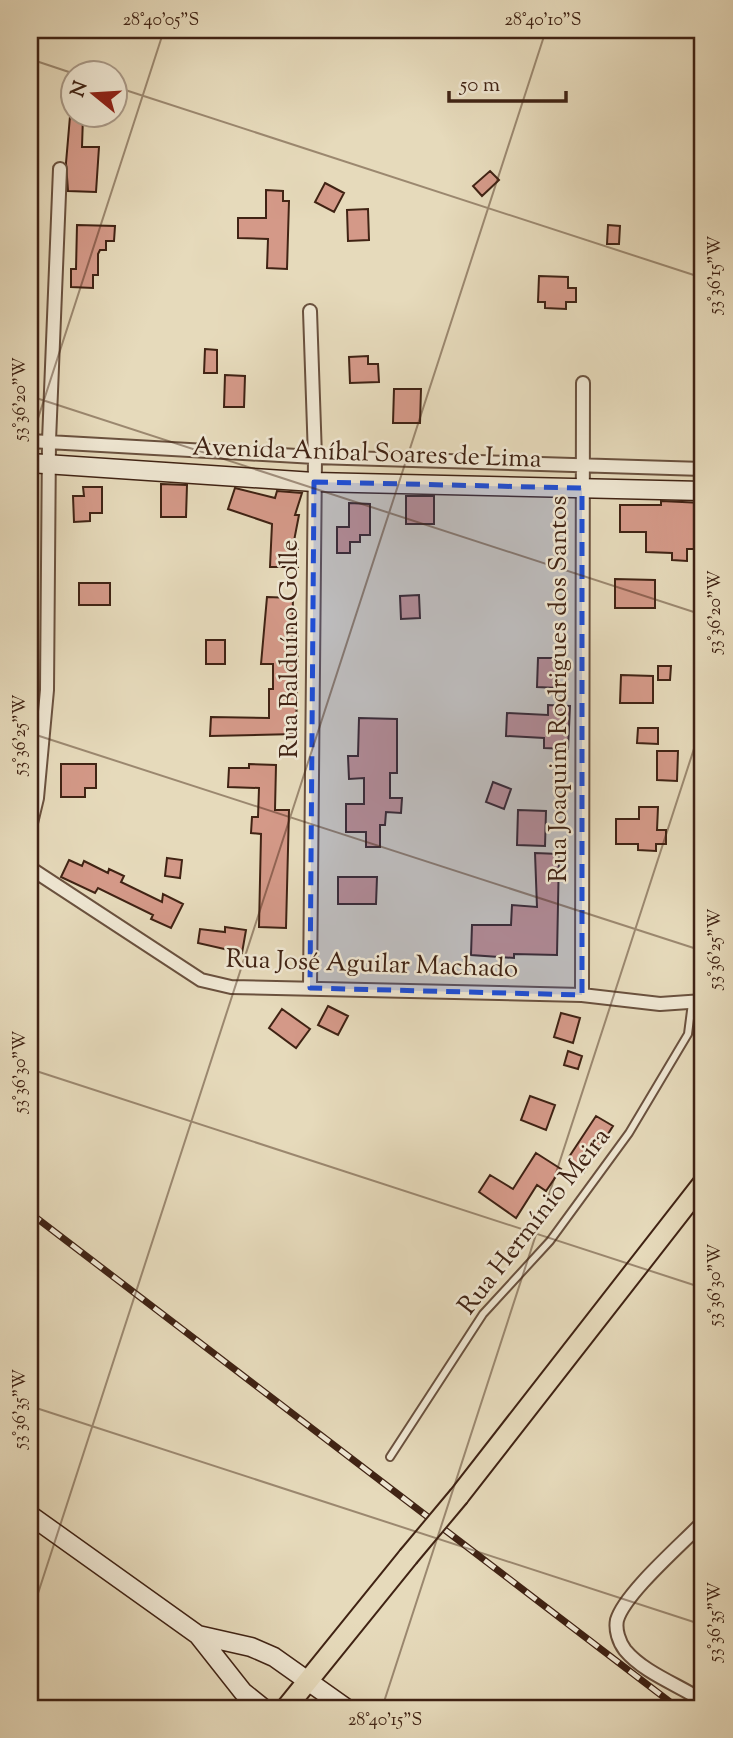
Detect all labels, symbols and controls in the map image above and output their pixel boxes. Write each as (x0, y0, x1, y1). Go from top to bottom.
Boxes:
text: 28°40'05"S (123, 8, 199, 34)
text: 28°40'10"S (505, 8, 581, 34)
north arrow (60, 60, 130, 130)
scale bar (449, 60, 567, 104)
text: 50 m (459, 71, 500, 101)
text: N (65, 78, 95, 101)
text: 53°36'15"W (703, 236, 729, 315)
text: 53°36'20"W (8, 357, 34, 442)
street label: Avenida Aníbal Soares de Lima (192, 429, 542, 479)
street label: Rua Joaquim Rodrigues dos Santos (541, 496, 578, 882)
street label: Rua Balduíno Golle (272, 539, 309, 759)
text: 53°36'20"W (703, 570, 729, 655)
text: 53°36'25"W (8, 695, 34, 776)
text: 53°36'25"W (703, 909, 729, 990)
street label: Rua José Aguilar Machado (225, 941, 519, 989)
text: 53°36'30"W (8, 1031, 34, 1114)
street label: Rua Hermínio Meira (450, 1120, 620, 1324)
text: 53°36'30"W (703, 1244, 729, 1327)
text: 53°36'35"W (8, 1369, 34, 1450)
text: 53°36'35"W (703, 1582, 729, 1663)
text: 28°40'15"S (348, 1708, 422, 1734)

